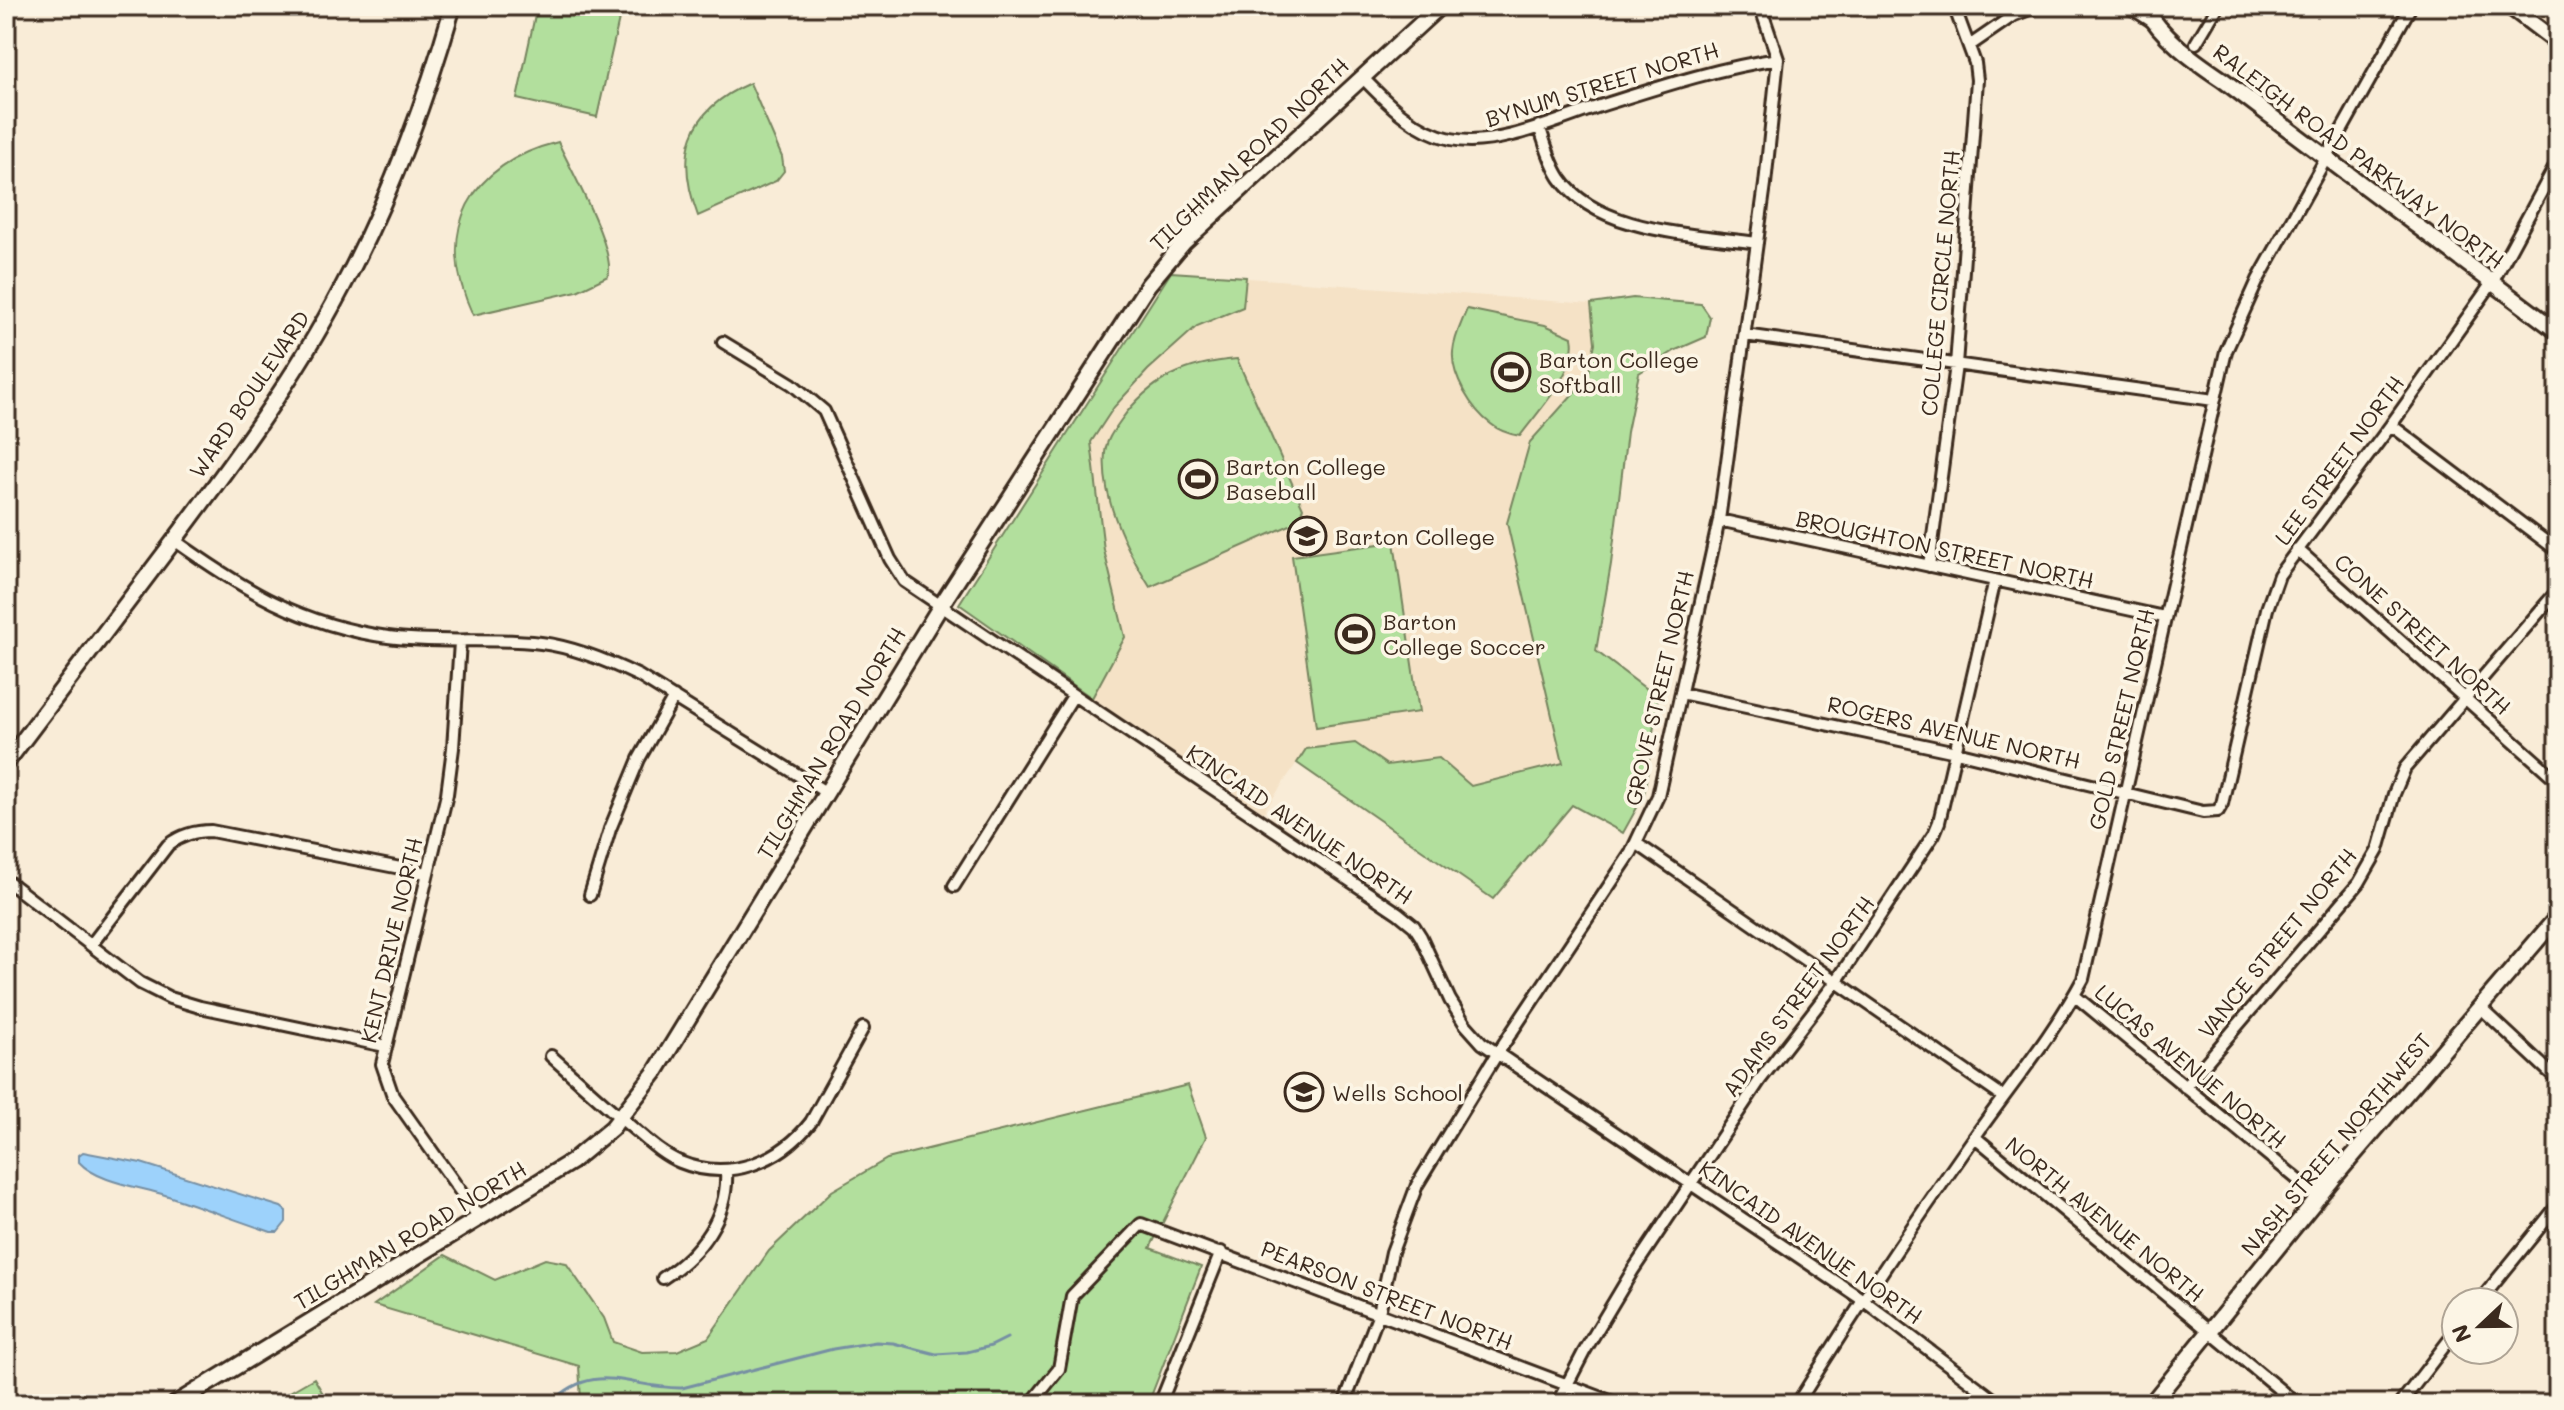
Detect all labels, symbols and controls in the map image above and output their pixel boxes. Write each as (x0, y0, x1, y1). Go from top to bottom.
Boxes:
street label: BYNUM STREET NORTH (1482, 35, 1722, 133)
street label: RALEIGH ROAD PARKWAY NORTH (2208, 37, 2510, 275)
street label: TILGHMAN ROAD NORTH (1143, 51, 1355, 257)
street label: COLLEGE CIRCLE NORTH (1914, 149, 1966, 417)
street label: WARD BOULEVARD (182, 305, 316, 483)
place label: Barton College Softball (1539, 345, 1699, 399)
sports icon: Barton College Softball (1490, 351, 1532, 393)
street label: LEE STREET NORTH (2268, 369, 2410, 551)
place label: Barton College Baseball (1226, 452, 1386, 506)
sports icon: Barton College Baseball (1177, 458, 1219, 500)
street label: BROUGHTON STREET NORTH (1793, 503, 2097, 595)
school or university icon: Barton College (1286, 515, 1328, 557)
place label: Barton College (1335, 522, 1495, 551)
street label: CONE STREET NORTH (2329, 547, 2517, 721)
street label: GROVE STREET NORTH (1618, 568, 1700, 808)
street label: GOLD STREET NORTH (2081, 605, 2161, 833)
place label: Barton College Soccer (1383, 607, 1546, 661)
sports icon: Barton College Soccer (1334, 613, 1376, 655)
street label: TILGHMAN ROAD NORTH (750, 621, 912, 865)
street label: ROGERS AVENUE NORTH (1825, 689, 2083, 775)
street label: KINCAID AVENUE NORTH (1181, 737, 1419, 911)
street label: KENT DRIVE NORTH (353, 835, 429, 1045)
street label: VANCE STREET NORTH (2191, 842, 2363, 1044)
street label: ADAMS STREET NORTH (1715, 890, 1881, 1102)
street label: LUCAS AVENUE NORTH (2089, 977, 2293, 1155)
street label: NASH STREET NORTHWEST (2234, 1027, 2438, 1261)
school or university icon: Wells School (1283, 1071, 1325, 1113)
place label: Wells School (1332, 1078, 1463, 1107)
street label: NORTH AVENUE NORTH (2000, 1130, 2210, 1308)
street label: TILGHMAN ROAD NORTH (288, 1154, 532, 1316)
street label: KINCAID AVENUE NORTH (1693, 1154, 1929, 1330)
street label: PEARSON STREET NORTH (1257, 1234, 1517, 1356)
north arrow (2440, 1286, 2520, 1366)
text: N (2444, 1321, 2478, 1347)

